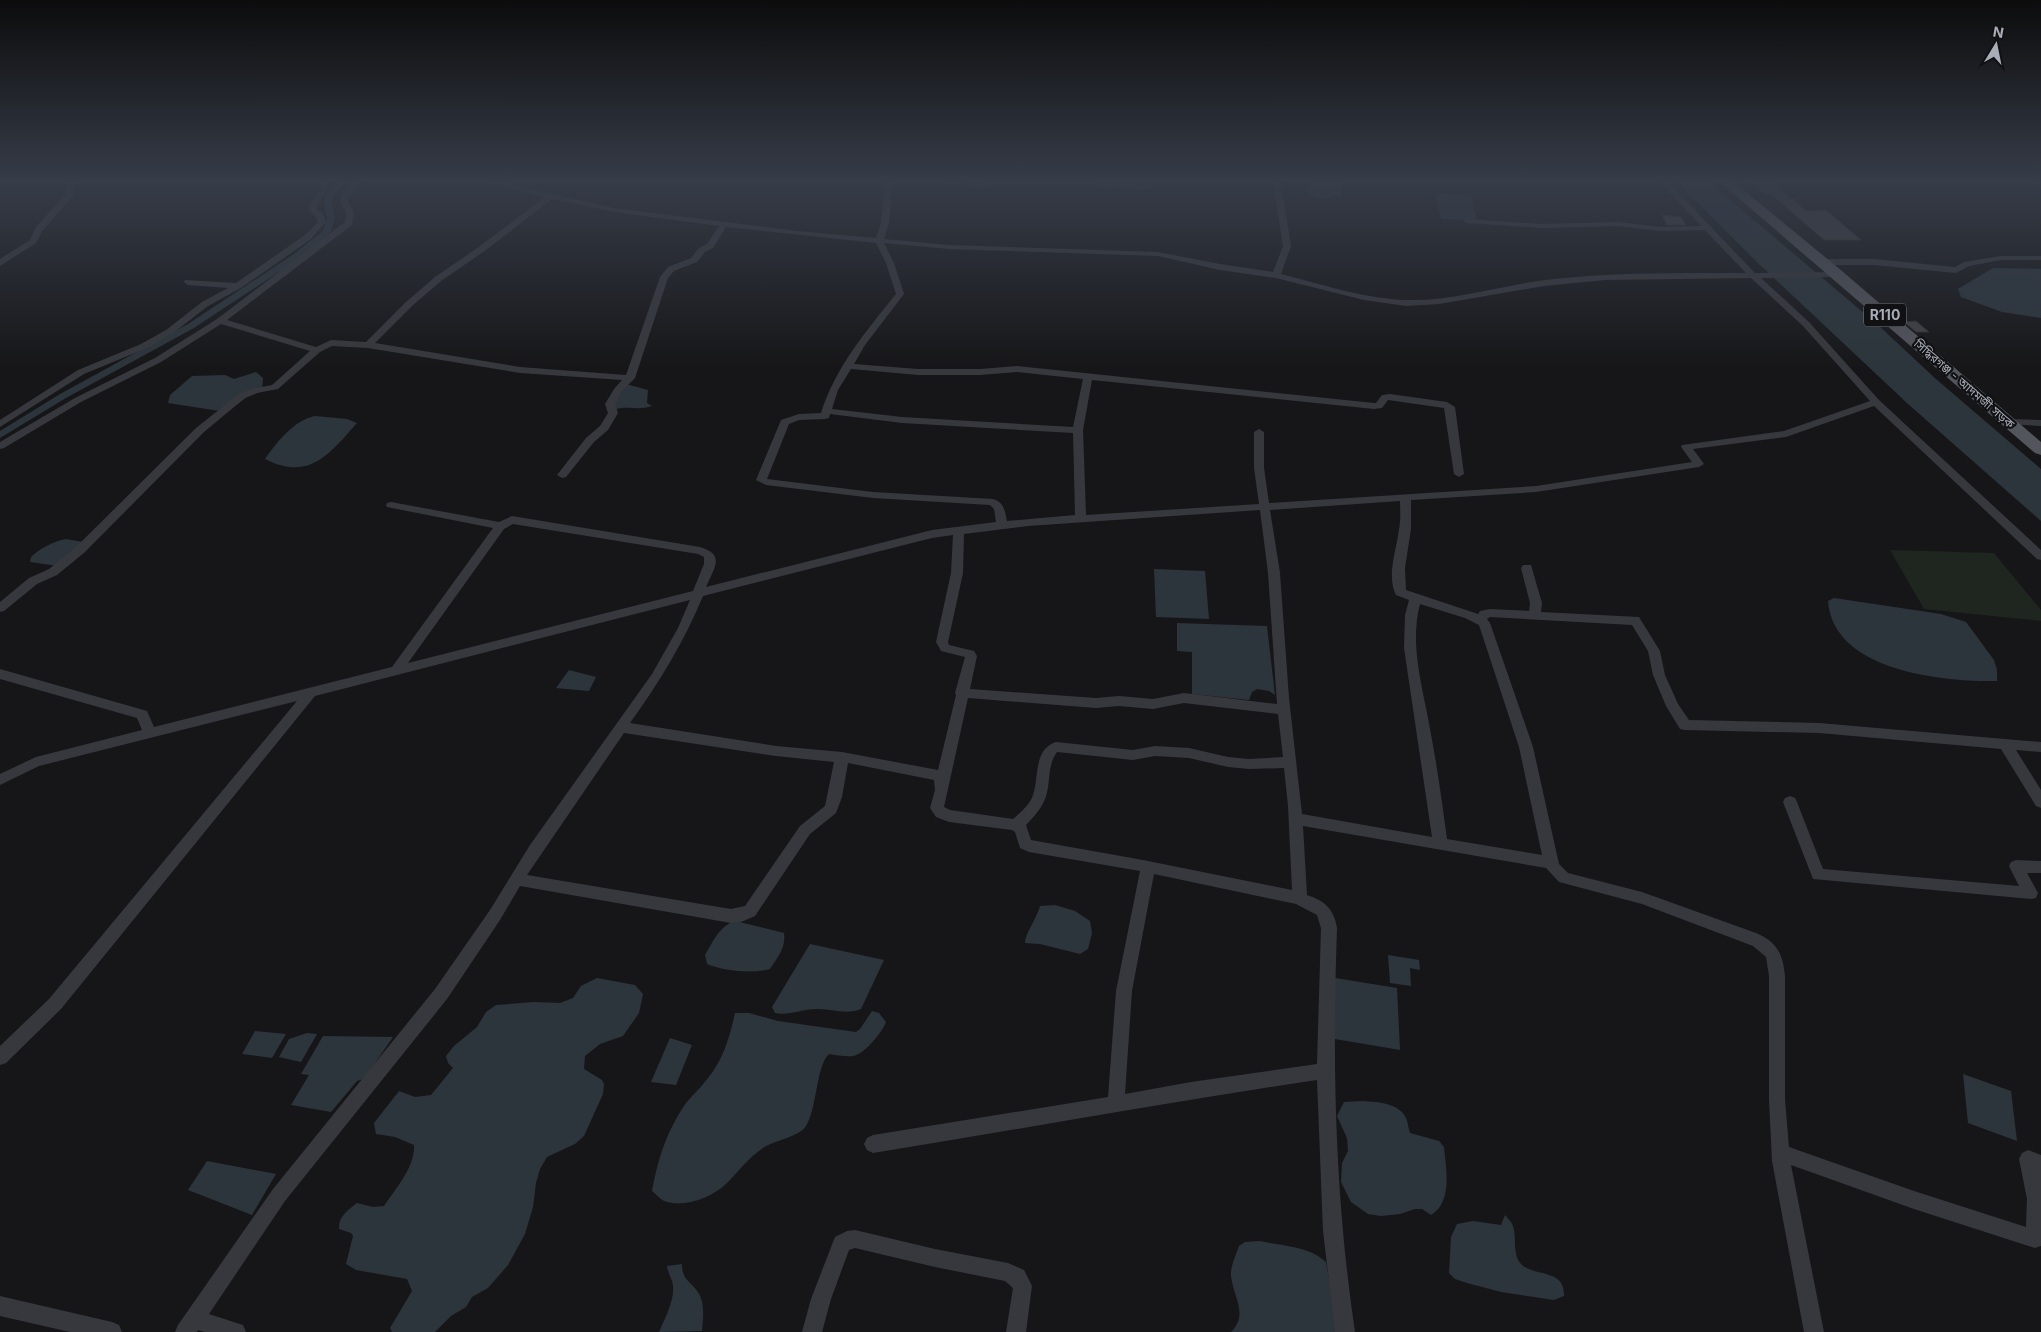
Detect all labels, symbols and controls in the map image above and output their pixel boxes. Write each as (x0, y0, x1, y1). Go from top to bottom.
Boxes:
north arrow (1971, 20, 2021, 70)
text: N (1992, 22, 2005, 41)
road number: R110 (1864, 304, 1906, 326)
street label: সিদ্ধিরগঞ্জ - আদমজী সড়ক (1910, 335, 2018, 432)

